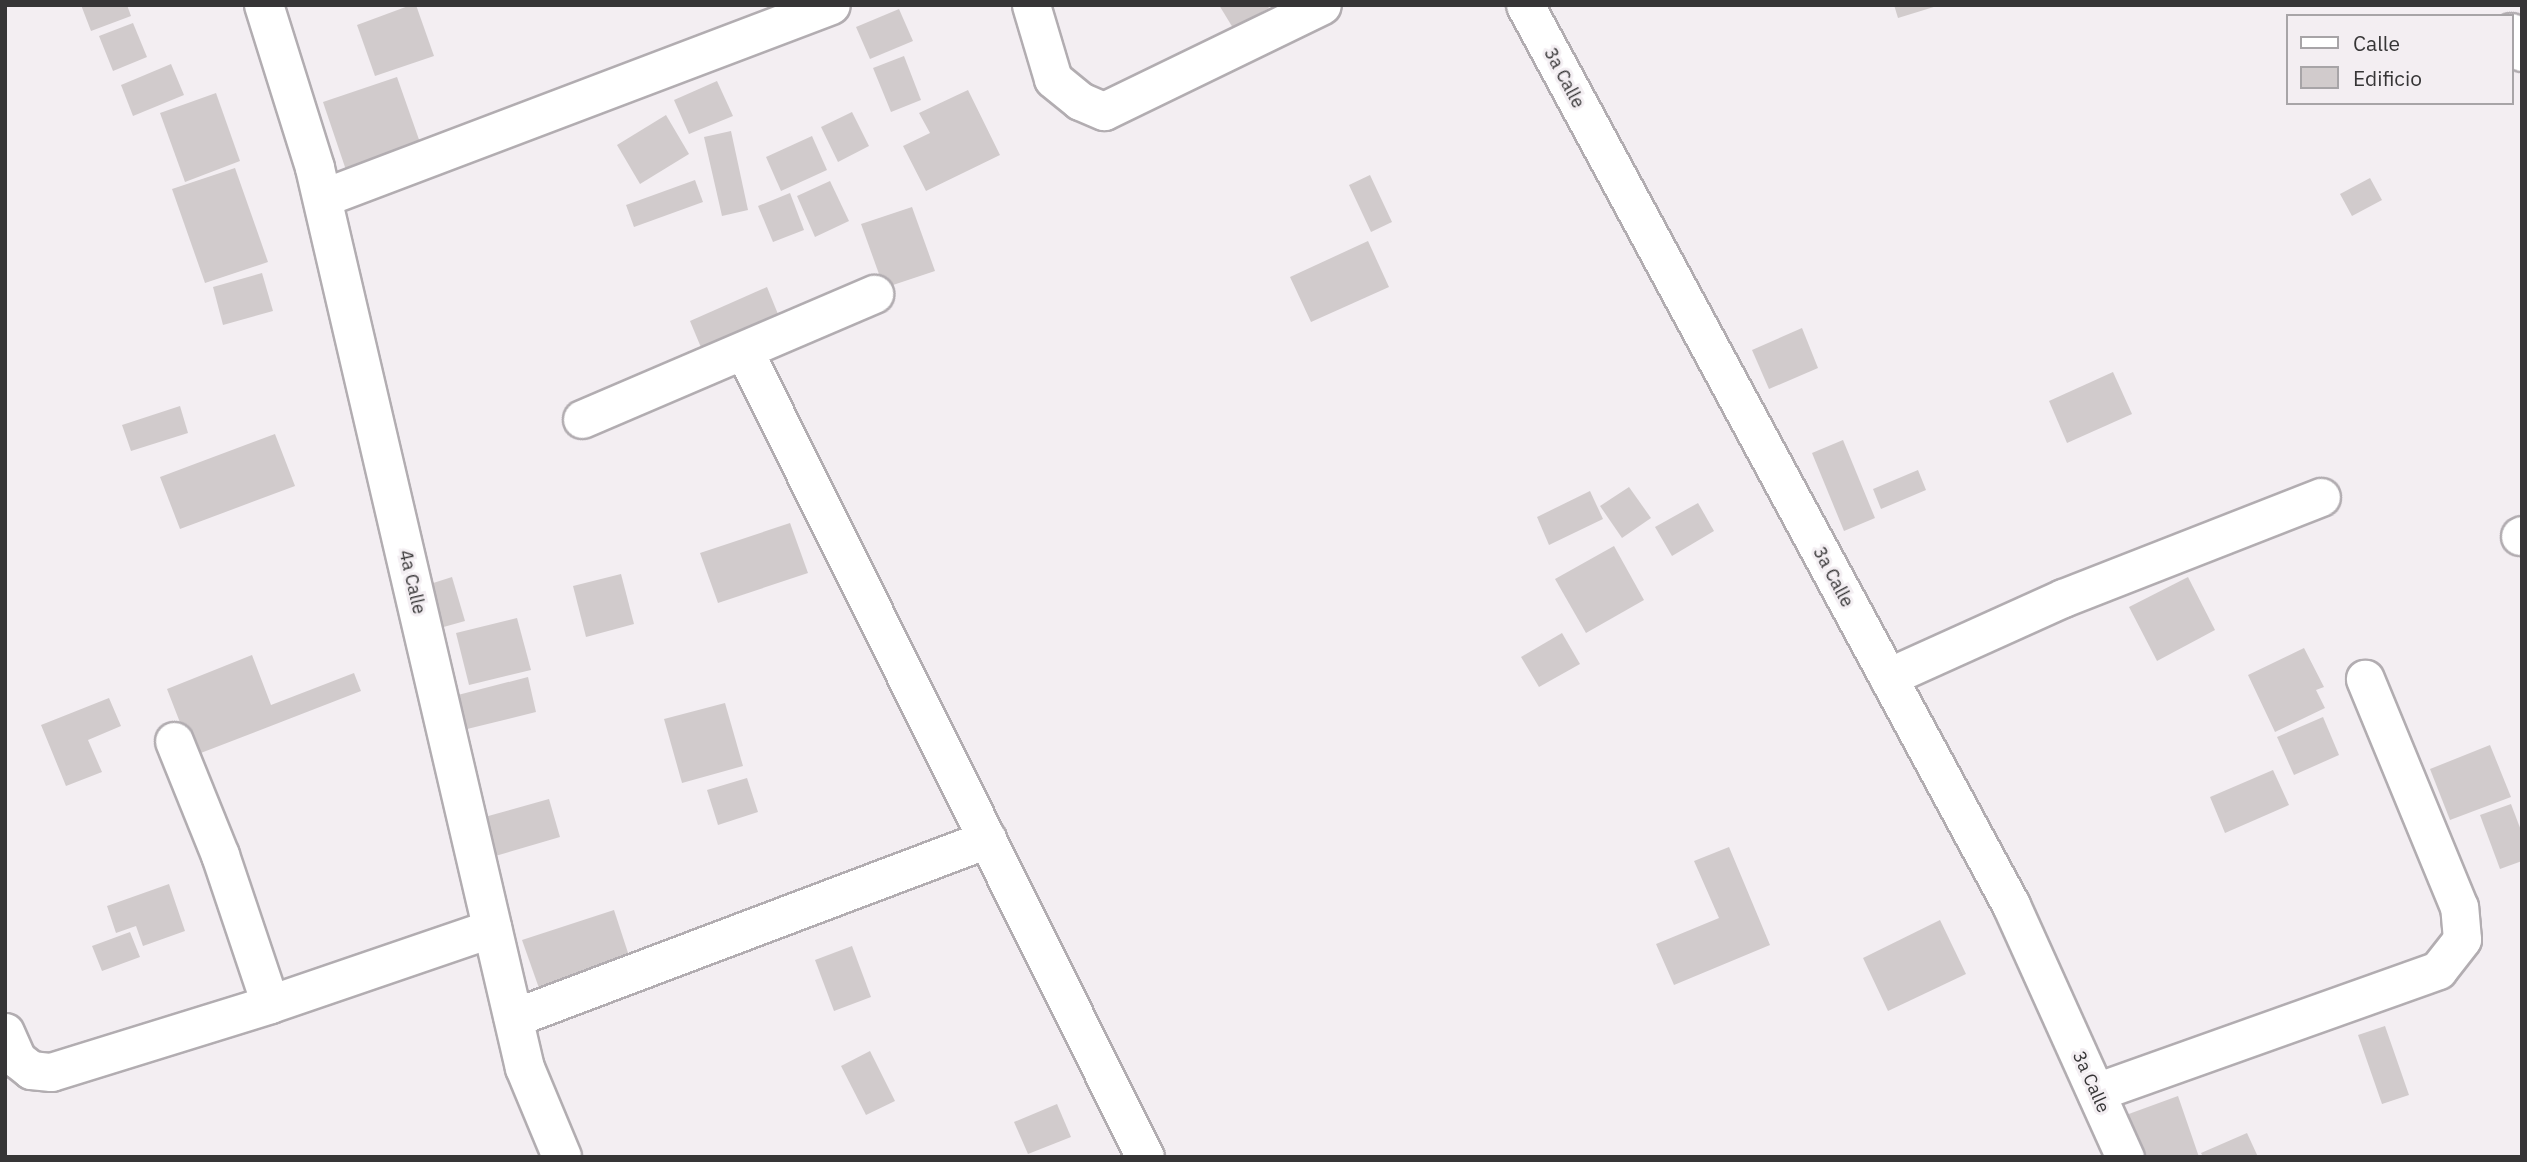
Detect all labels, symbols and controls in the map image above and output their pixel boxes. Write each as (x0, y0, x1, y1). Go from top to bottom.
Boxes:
legend (2286, 14, 2513, 105)
text: Calle (2353, 29, 2400, 57)
street label: 3a Calle (1539, 44, 1589, 112)
text: Edificio (2353, 64, 2422, 92)
street label: 3a Calle (1808, 543, 1858, 611)
street label: 4a Calle (394, 548, 430, 616)
street label: 3a Calle (2068, 1048, 2114, 1116)

